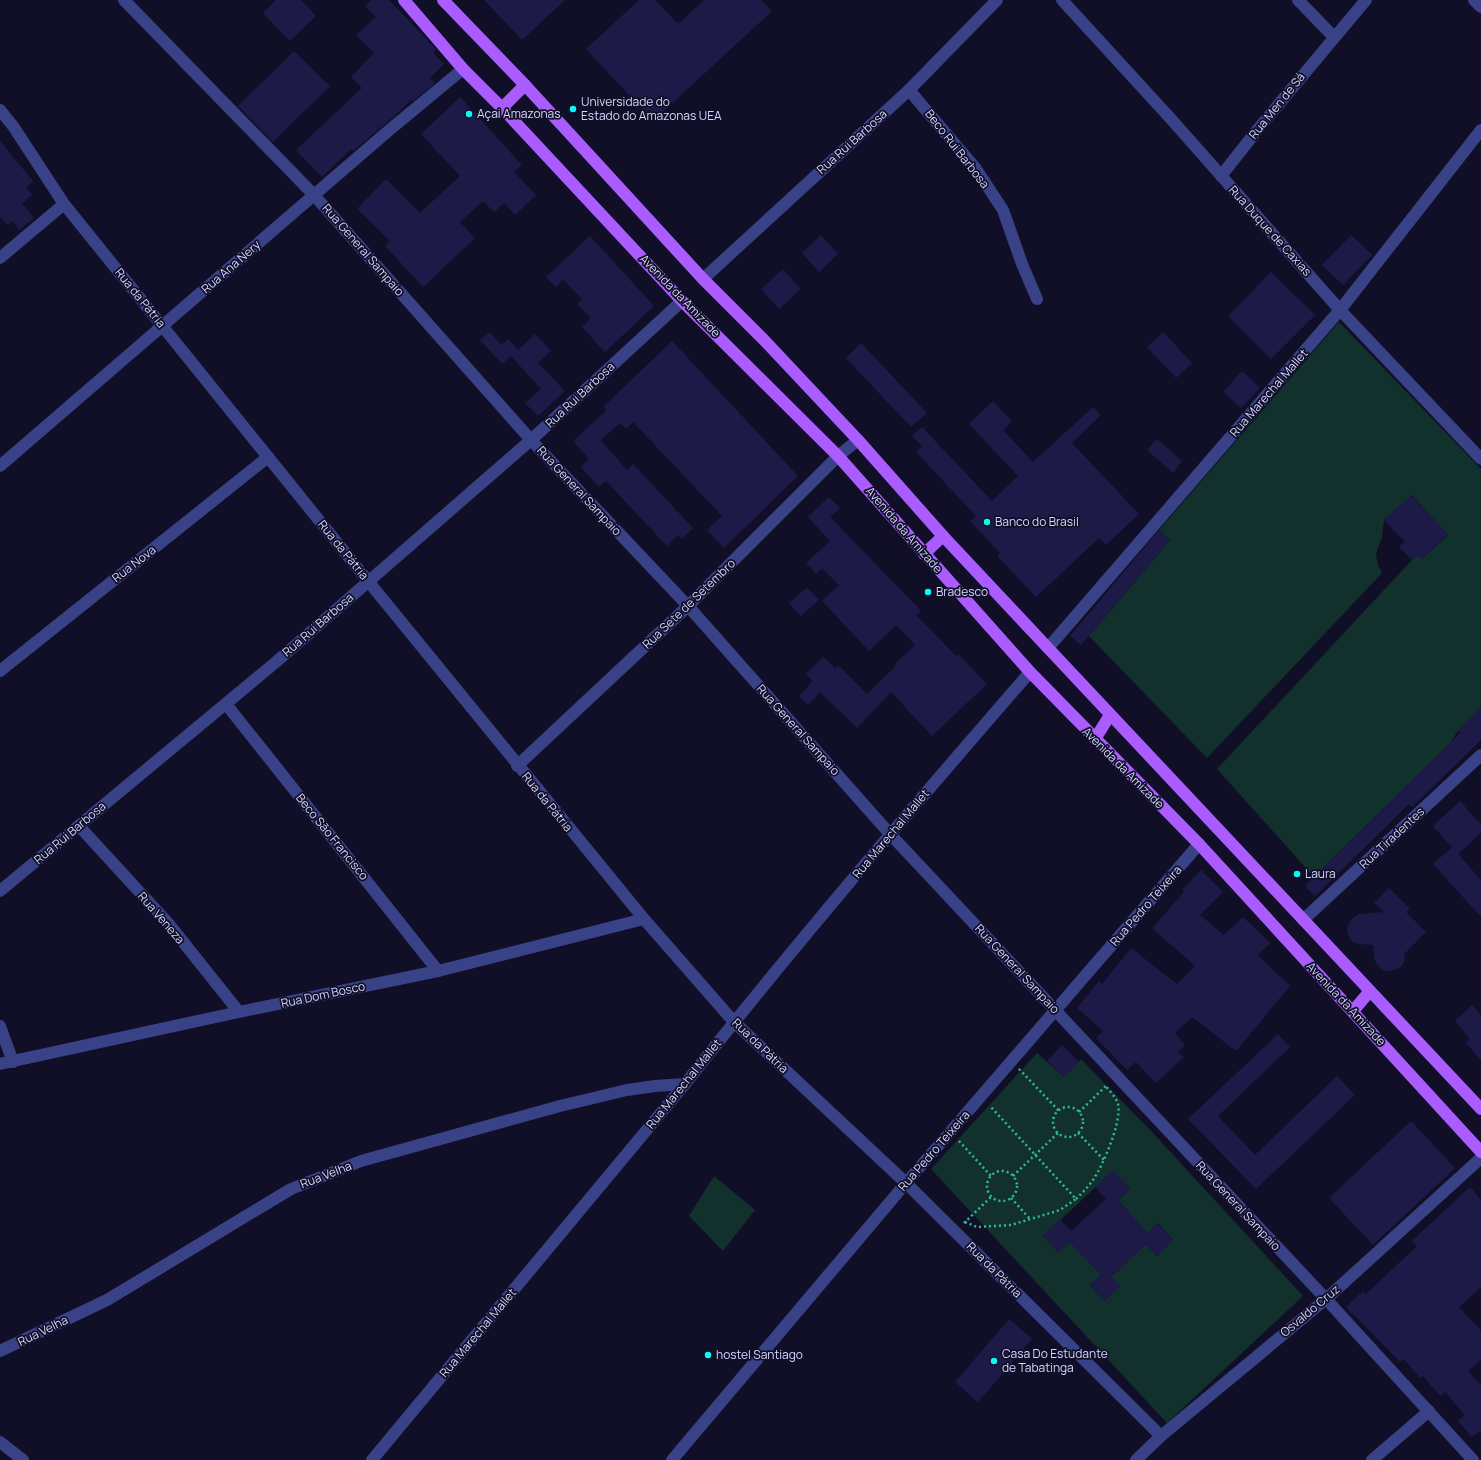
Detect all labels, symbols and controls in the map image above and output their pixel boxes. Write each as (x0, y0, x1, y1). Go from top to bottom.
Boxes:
street label: Rua Men de Sá (1245, 69, 1309, 142)
place label: Universidade do Estado do Amazonas UEA (581, 93, 722, 124)
marker: Universidade do Estado do Amazonas UEA (568, 104, 578, 114)
place label: Açai Amazonas (477, 105, 561, 122)
street label: Rua Rui Barbosa (813, 105, 890, 178)
street label: Beco Rui Barbosa (921, 106, 994, 192)
marker: Açai Amazonas (464, 109, 474, 119)
street label: Rua Duque de Caxias (1225, 182, 1316, 280)
street label: Rua General Sampaio (319, 200, 408, 299)
street label: Rua Ana Nery (197, 236, 264, 297)
street label: Avenida da Amizade (636, 250, 724, 341)
street label: Rua da Pátria (111, 264, 170, 331)
street label: Rua Marechal Mallet (1226, 345, 1312, 440)
street label: Rua Rui Barbosa (541, 358, 618, 431)
street label: Rua General Sampaio (533, 442, 625, 539)
street label: Avenida da Amizade (862, 483, 947, 577)
place label: Banco do Brasil (995, 513, 1079, 530)
street label: Rua da Pátria (314, 516, 373, 583)
marker: Banco do Brasil (982, 517, 992, 527)
street label: Rua Nova (108, 541, 159, 586)
street label: Rua Sete de Setembro (638, 555, 739, 653)
place label: Bradesco (936, 583, 988, 600)
marker: Bradesco (923, 587, 933, 597)
street label: Rua Rui Barbosa (278, 589, 357, 660)
street label: Rua General Sampaio (753, 680, 844, 779)
street label: Avenida da Amizade (1079, 723, 1168, 812)
street label: Rua da Pátria (518, 768, 577, 835)
street label: Rua Marechal Mallet (848, 785, 933, 882)
street label: Beco São Francisco (292, 790, 373, 884)
street label: Rua Rui Barbosa (30, 797, 109, 868)
street label: Rua Tiradentes (1355, 803, 1428, 872)
street label: Rua Pedro Teixeira (1106, 862, 1185, 950)
place label: Laura (1305, 865, 1336, 882)
marker: Laura (1292, 869, 1302, 879)
street label: Rua Veneza (134, 888, 189, 947)
street label: Rua General Sampaio (971, 920, 1063, 1017)
street label: Avenida da Amizade (1303, 958, 1390, 1049)
street label: Rua Dom Bosco (279, 977, 367, 1012)
street label: Rua da Pátria (728, 1014, 792, 1077)
street label: Rua Marechal Mallet (642, 1035, 725, 1132)
street label: Rua Pedro Teixeira (894, 1107, 973, 1195)
street label: Rua Velha (298, 1157, 354, 1192)
street label: Rua General Sampaio (1192, 1157, 1284, 1254)
street label: Rua da Pátria (963, 1238, 1026, 1301)
street label: Osvaldo Cruz (1276, 1281, 1343, 1341)
street label: Rua Marechal Mallet (435, 1284, 520, 1381)
street label: Rua Velha (15, 1311, 71, 1350)
place label: Casa Do Estudante de Tabatinga (1002, 1345, 1108, 1376)
place label: hostel Santiago (716, 1346, 803, 1363)
marker: hostel Santiago (703, 1350, 713, 1360)
marker: Casa Do Estudante de Tabatinga (989, 1356, 999, 1366)

